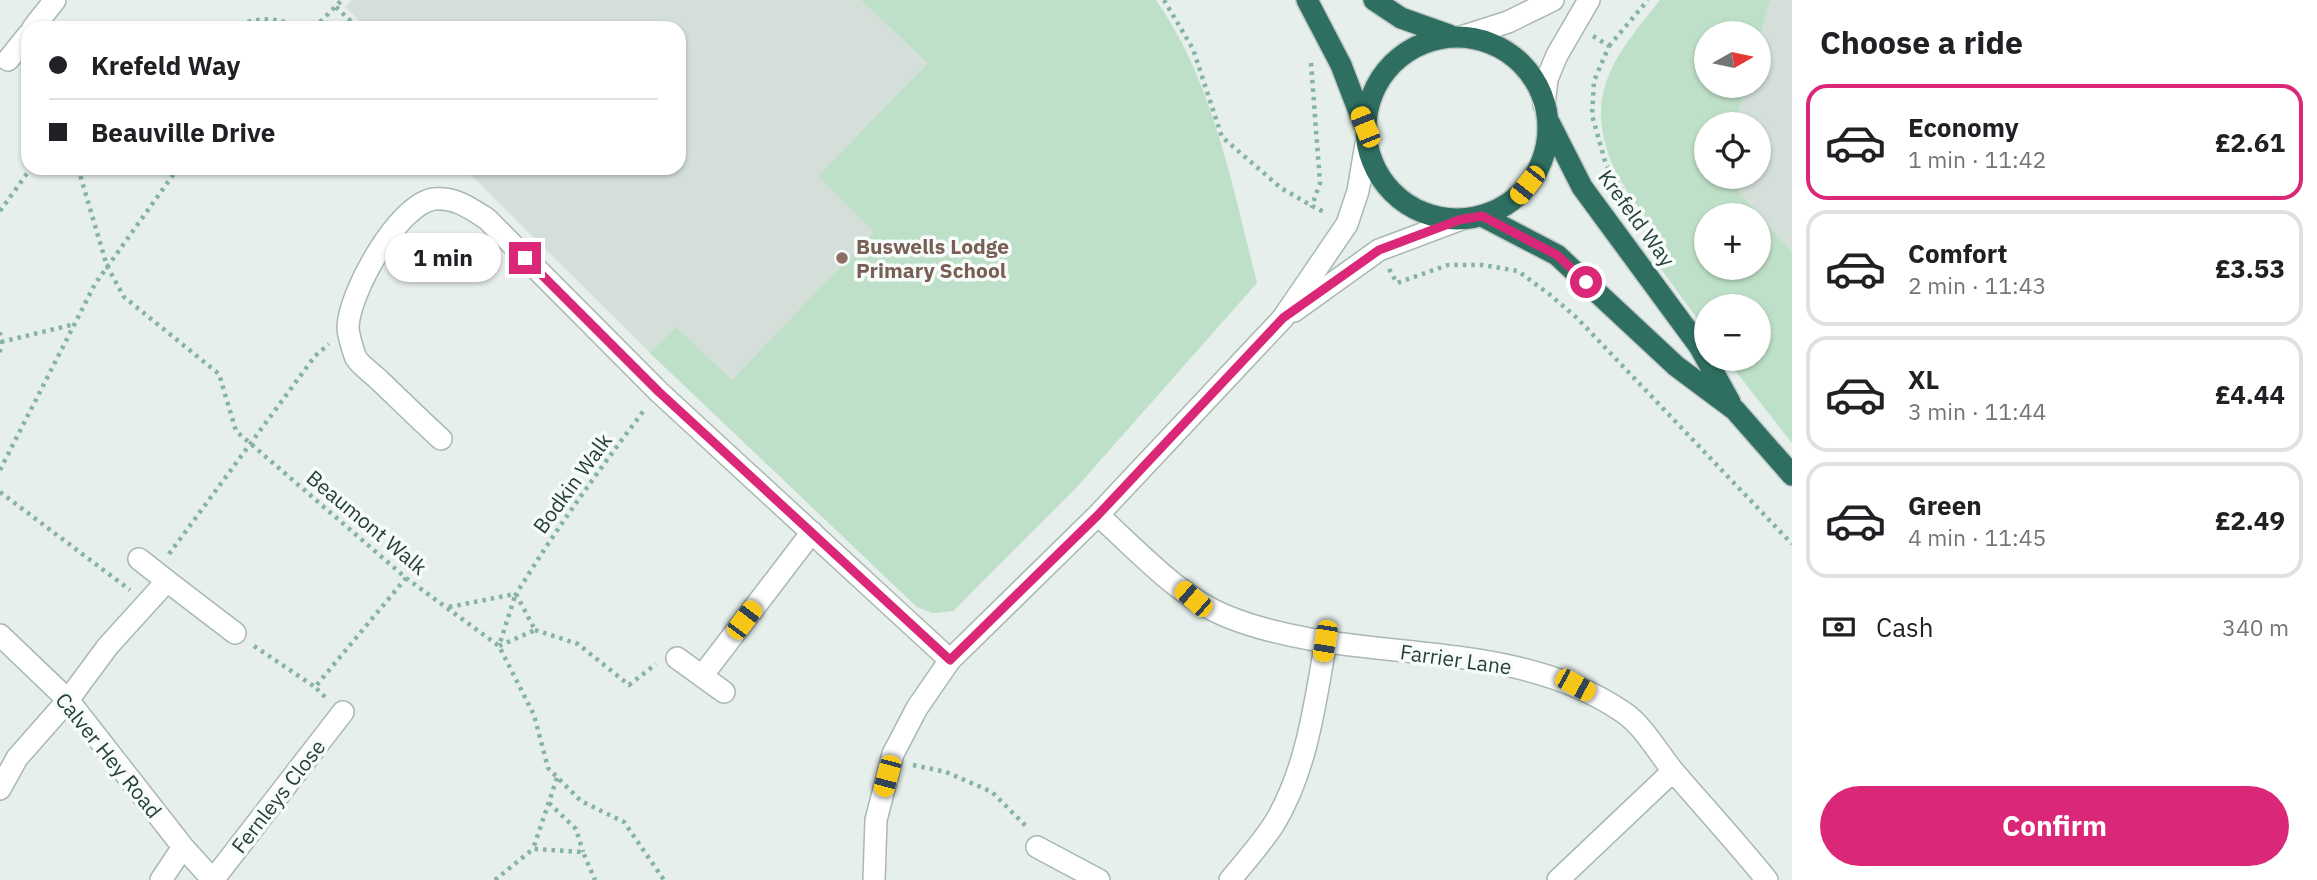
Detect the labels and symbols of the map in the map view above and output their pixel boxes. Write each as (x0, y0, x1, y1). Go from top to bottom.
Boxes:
north arrow (1694, 21, 1771, 98)
car (1348, 104, 1383, 150)
car (1506, 162, 1549, 208)
street label: Krefeld Way (1592, 164, 1682, 273)
place label: Buswells Lodge Primary School (856, 232, 1009, 284)
callout: 1 min (385, 233, 500, 282)
route end (509, 242, 541, 274)
marker: Buswells Lodge Primary School (834, 250, 850, 266)
route start (1570, 266, 1602, 298)
street label: Bodkin Walk (526, 427, 618, 539)
street label: Beaumont Walk (301, 463, 433, 581)
car (1171, 577, 1216, 621)
car (723, 597, 766, 643)
car (1312, 619, 1339, 663)
street label: Farrier Lane (1399, 637, 1513, 681)
car (1552, 666, 1599, 704)
street label: Calver Hey Road (50, 686, 168, 824)
street label: Fernleys Close (225, 733, 331, 859)
car (872, 753, 903, 799)

